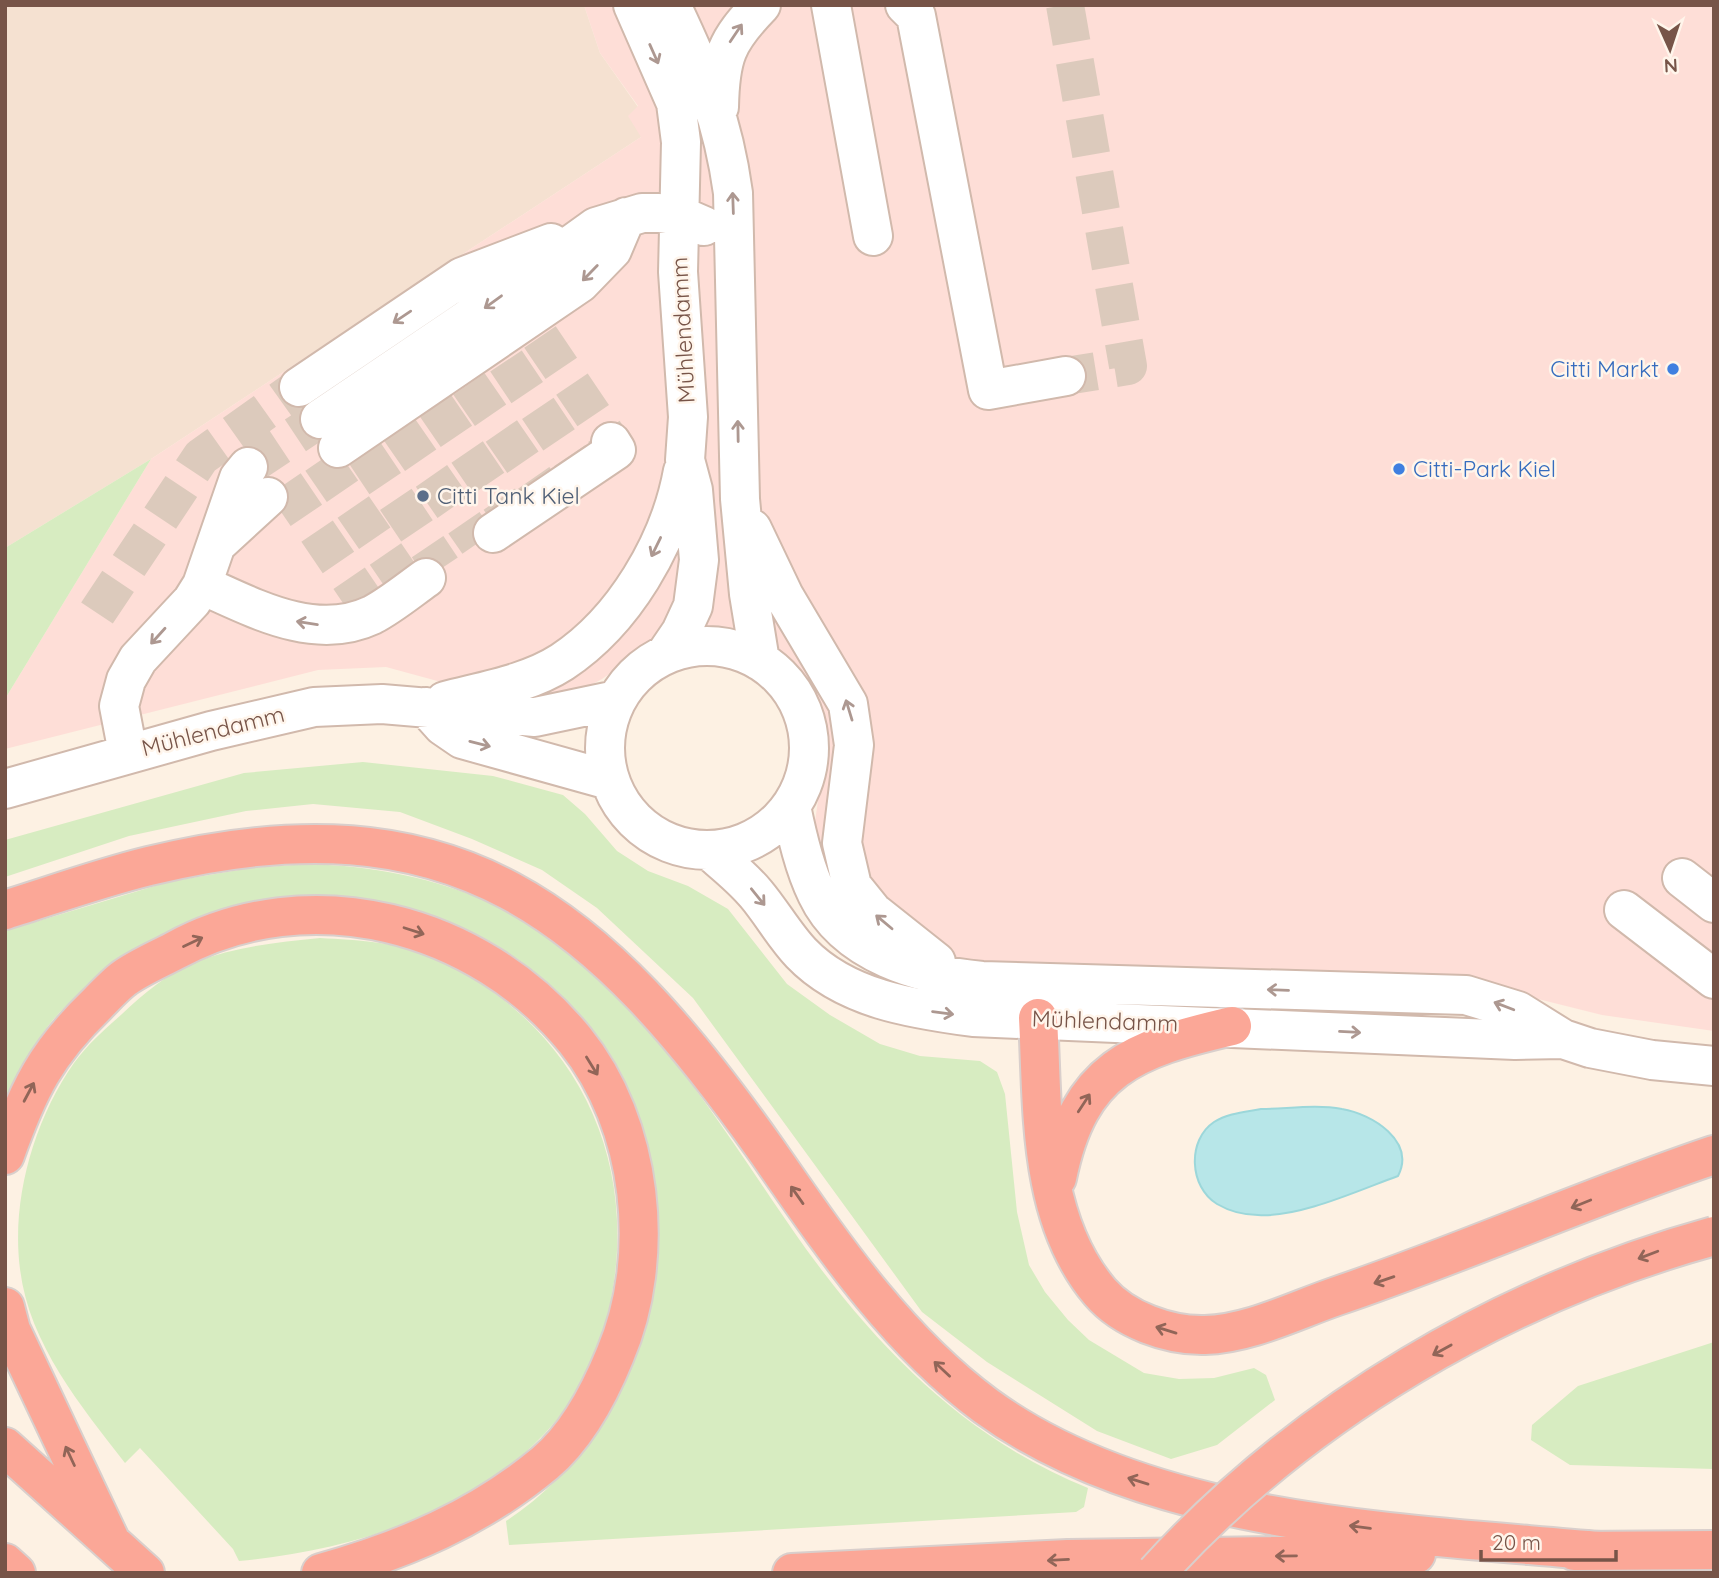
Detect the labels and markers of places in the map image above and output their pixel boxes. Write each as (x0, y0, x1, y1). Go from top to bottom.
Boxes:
place label: Citti Markt (1550, 354, 1659, 383)
marker: Citti Markt (1665, 361, 1681, 377)
place label: Citti-Park Kiel (1413, 454, 1556, 483)
marker: Citti-Park Kiel (1391, 461, 1407, 477)
place label: Citti Tank Kiel (437, 481, 580, 510)
marker: Citti Tank Kiel (415, 488, 431, 504)

